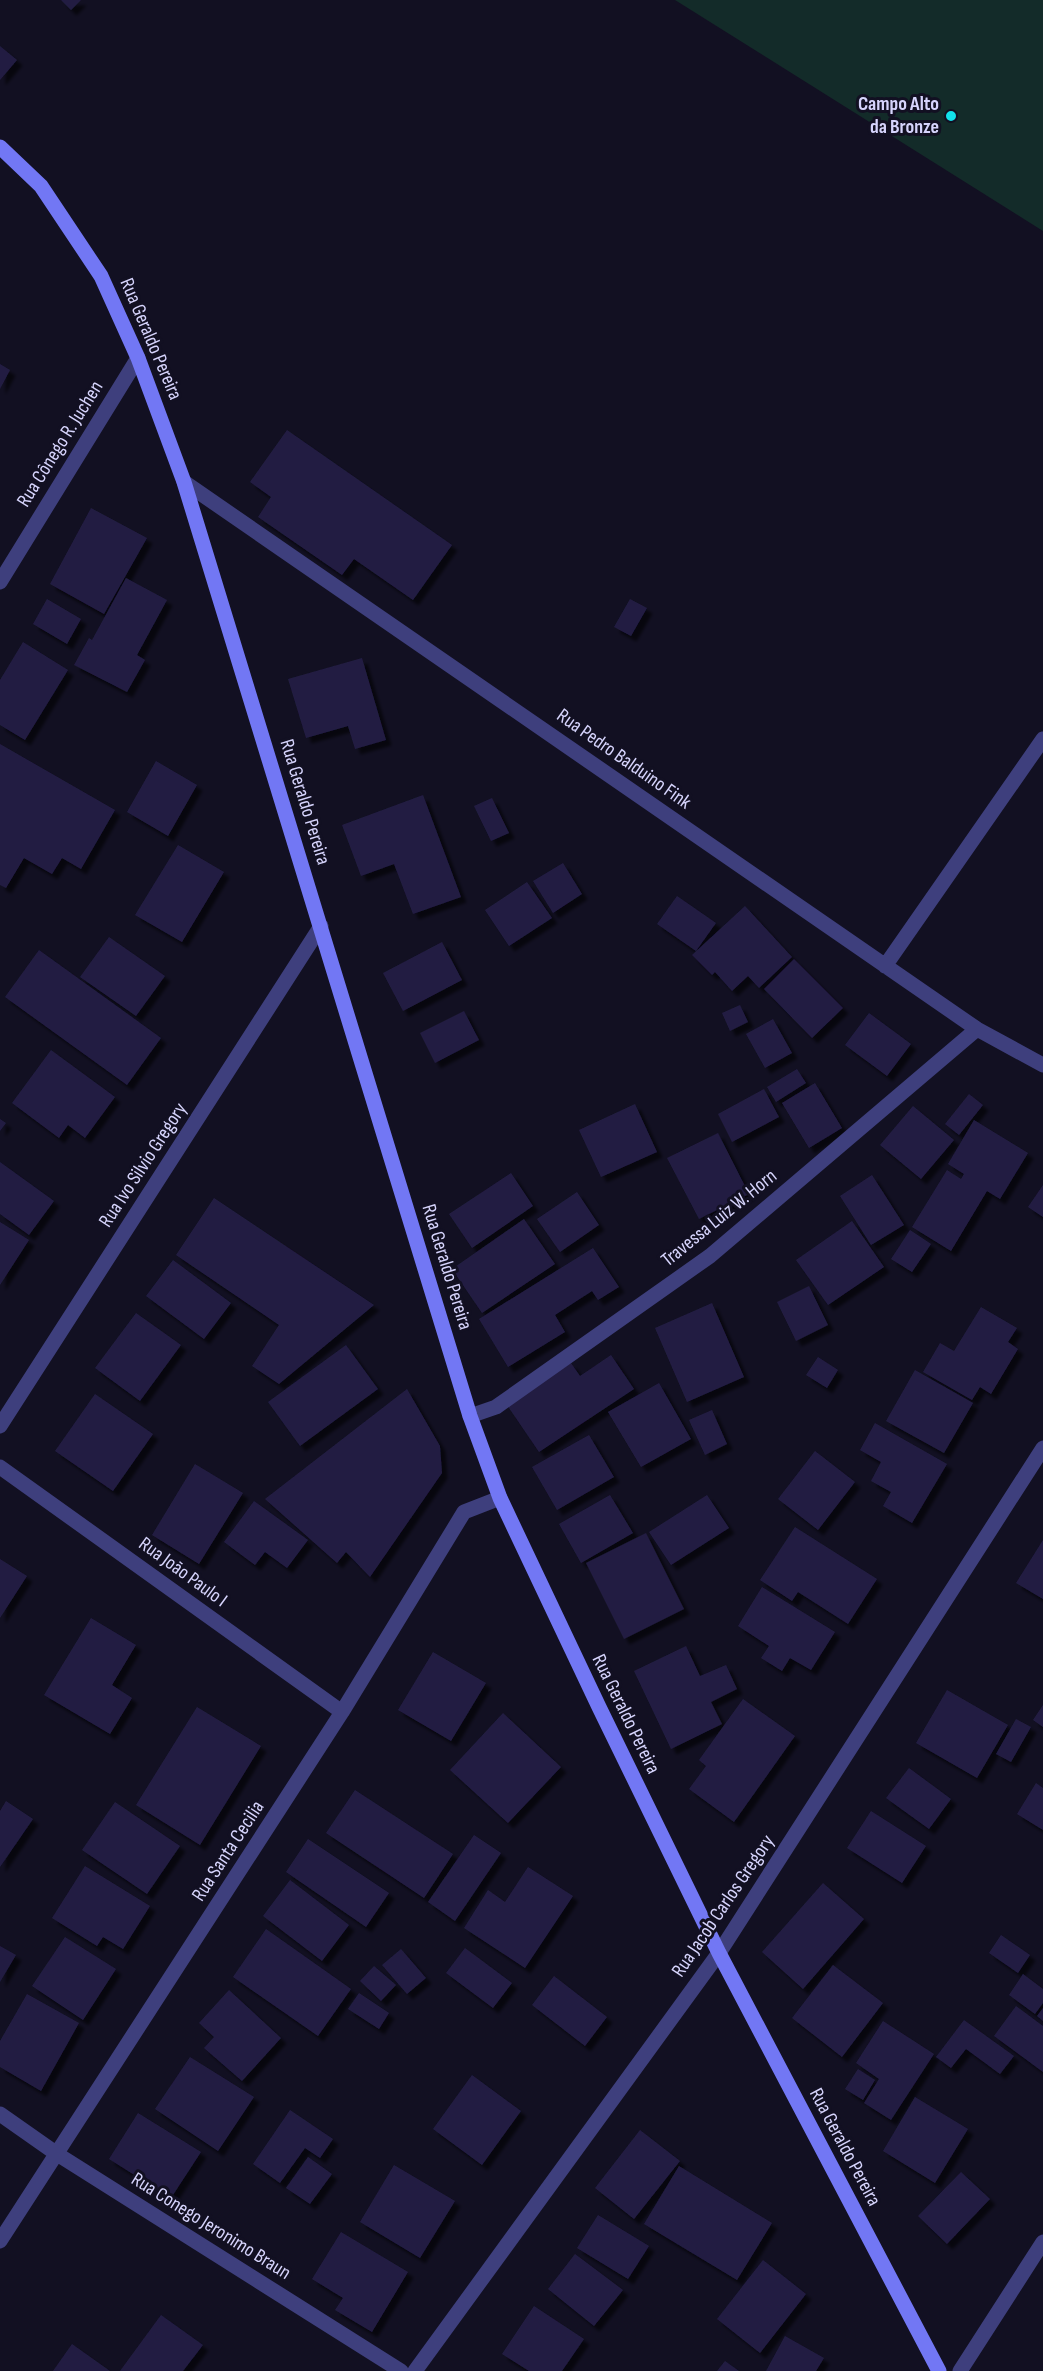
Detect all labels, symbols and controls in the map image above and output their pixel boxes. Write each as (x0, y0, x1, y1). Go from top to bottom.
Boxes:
place label: Campo Alto da Bronze (858, 92, 939, 139)
marker: Campo Alto da Bronze (944, 109, 958, 123)
street label: Rua Geraldo Pereira (115, 274, 187, 404)
street label: Rua Cônego R. Juchen (12, 377, 108, 511)
street label: Rua Pedro Balduino Fink (552, 704, 696, 815)
street label: Rua Geraldo Pereira (275, 736, 335, 868)
street label: Rua Ivo Silvio Gregory (94, 1098, 192, 1232)
street label: Travessa Luiz W. Horn (656, 1164, 782, 1272)
street label: Rua Geraldo Pereira (417, 1201, 477, 1333)
street label: Rua João Paulo I (134, 1532, 232, 1612)
street label: Rua Geraldo Pereira (587, 1650, 665, 1778)
street label: Rua Santa Cecilia (187, 1796, 269, 1906)
street label: Rua Jacob Carlos Gregory (667, 1830, 780, 1982)
street label: Rua Geraldo Pereira (804, 2084, 886, 2210)
street label: Rua Conego Jeronimo Braun (127, 2167, 295, 2285)

